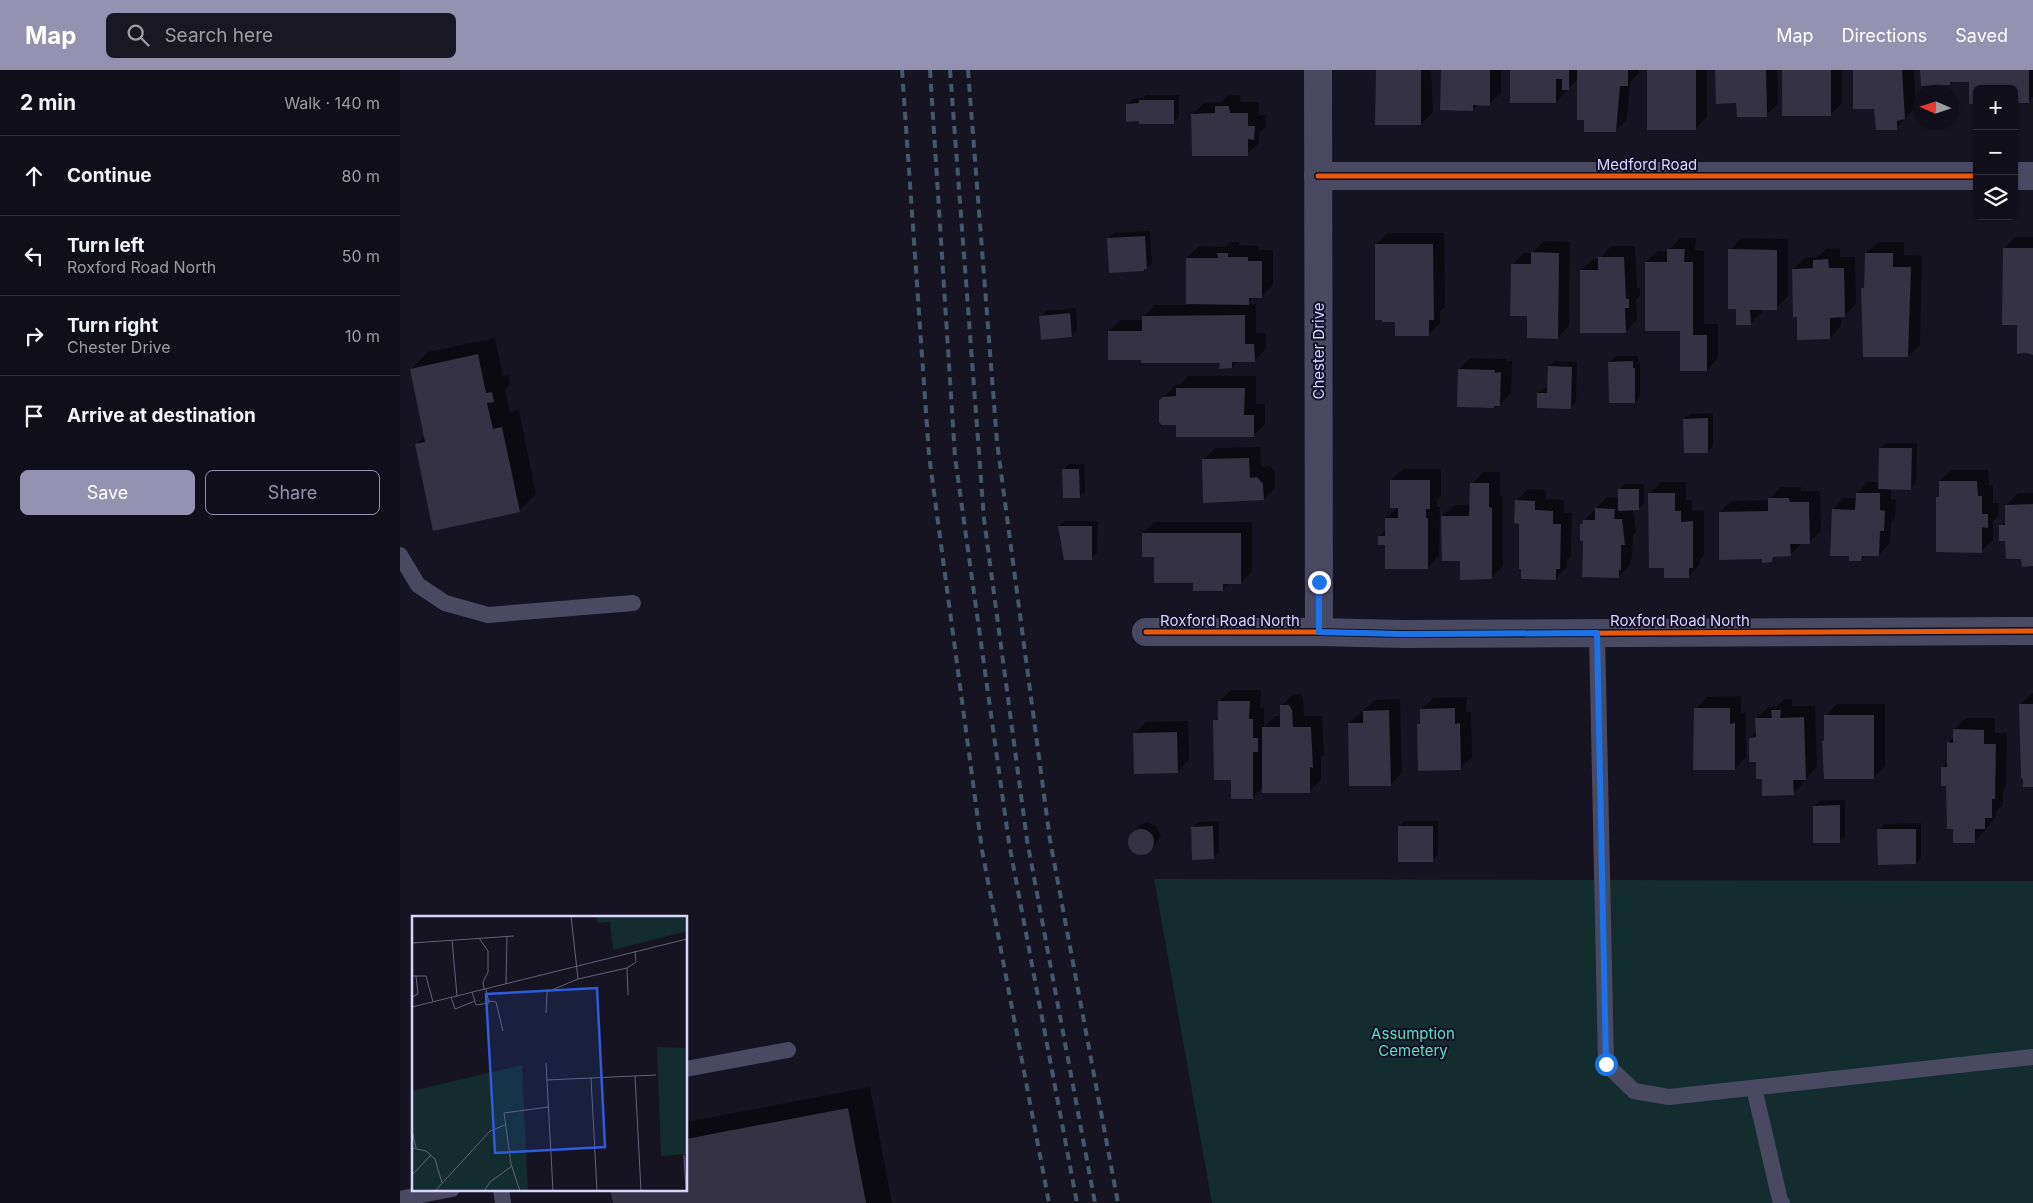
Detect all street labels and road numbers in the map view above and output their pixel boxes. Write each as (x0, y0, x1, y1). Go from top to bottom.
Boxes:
street label: Medford Road (1597, 155, 1697, 174)
street label: Chester Drive (1309, 302, 1328, 400)
street label: Roxford Road North (1160, 611, 1300, 630)
street label: Roxford Road North (1610, 611, 1750, 630)

